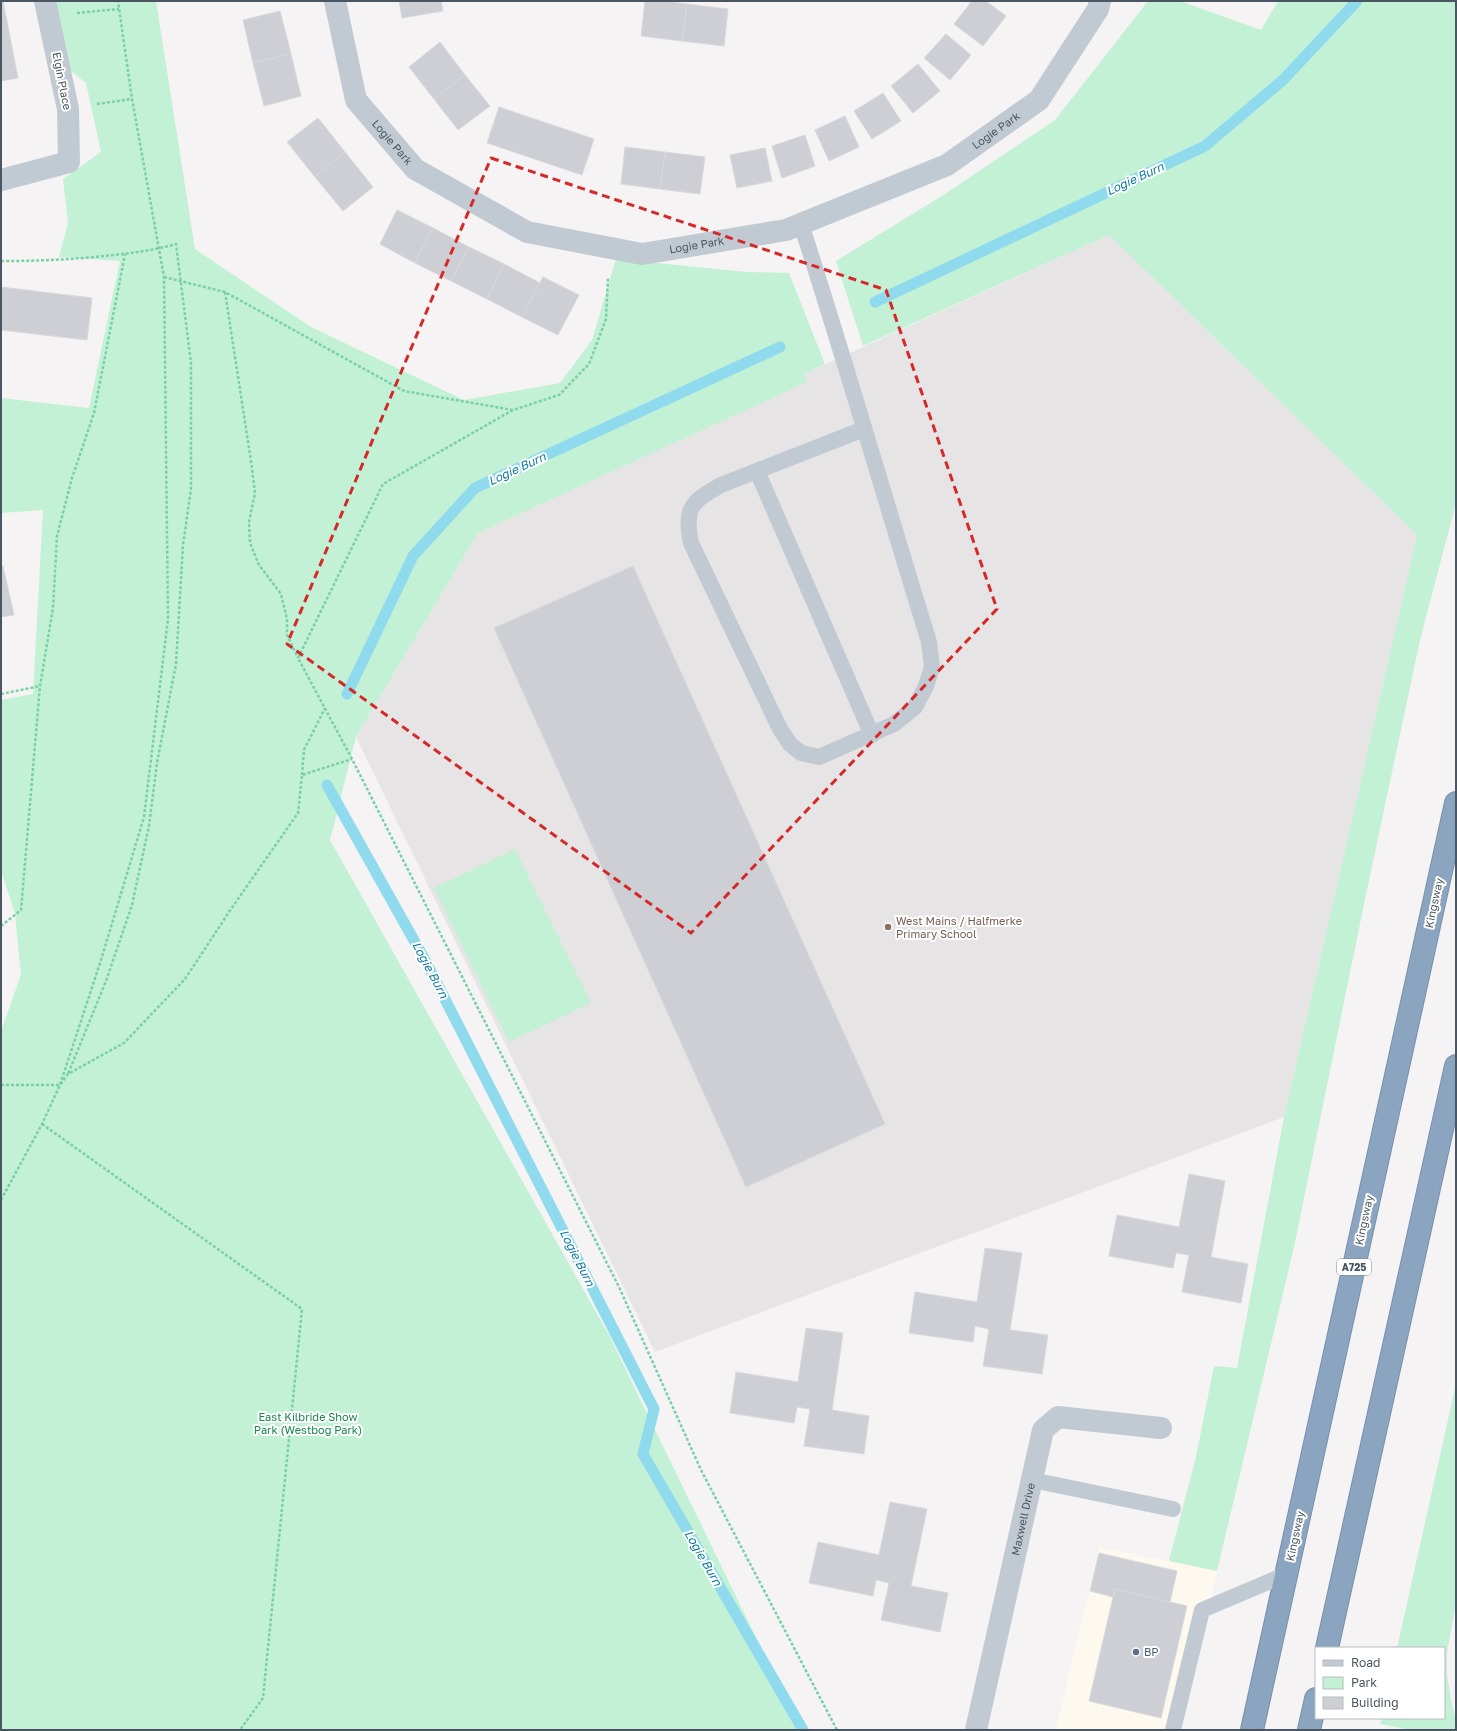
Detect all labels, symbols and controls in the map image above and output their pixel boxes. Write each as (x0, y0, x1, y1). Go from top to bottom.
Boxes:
street label: Elgin Place (51, 51, 74, 111)
street label: Logie Park (969, 109, 1022, 151)
street label: Logie Park (370, 117, 416, 167)
water label: Logie Burn (1104, 158, 1167, 198)
street label: Logie Park (668, 233, 725, 255)
water label: Logie Burn (486, 448, 549, 488)
street label: Kingsway (1422, 877, 1445, 929)
place label: West Mains / Halfmerke Primary School (896, 914, 1022, 940)
marker: West Mains / Halfmerke Primary School (883, 922, 893, 932)
water label: Logie Burn (409, 939, 452, 1001)
street label: Kingsway (1352, 1194, 1375, 1246)
water label: Logie Burn (557, 1227, 598, 1289)
road number: A725 (1337, 1259, 1371, 1275)
park label: East Kilbride Show Park (Westbog Park) (254, 1410, 362, 1436)
street label: Maxwell Drive (1008, 1481, 1037, 1557)
street label: Kingsway (1283, 1510, 1306, 1562)
water label: Logie Burn (681, 1527, 726, 1589)
place label: BP (1144, 1645, 1159, 1658)
marker: BP (1131, 1647, 1141, 1657)
legend (1315, 1647, 1445, 1719)
text: Road (1351, 1655, 1380, 1670)
text: Park (1351, 1675, 1377, 1690)
text: Building (1351, 1695, 1399, 1710)

